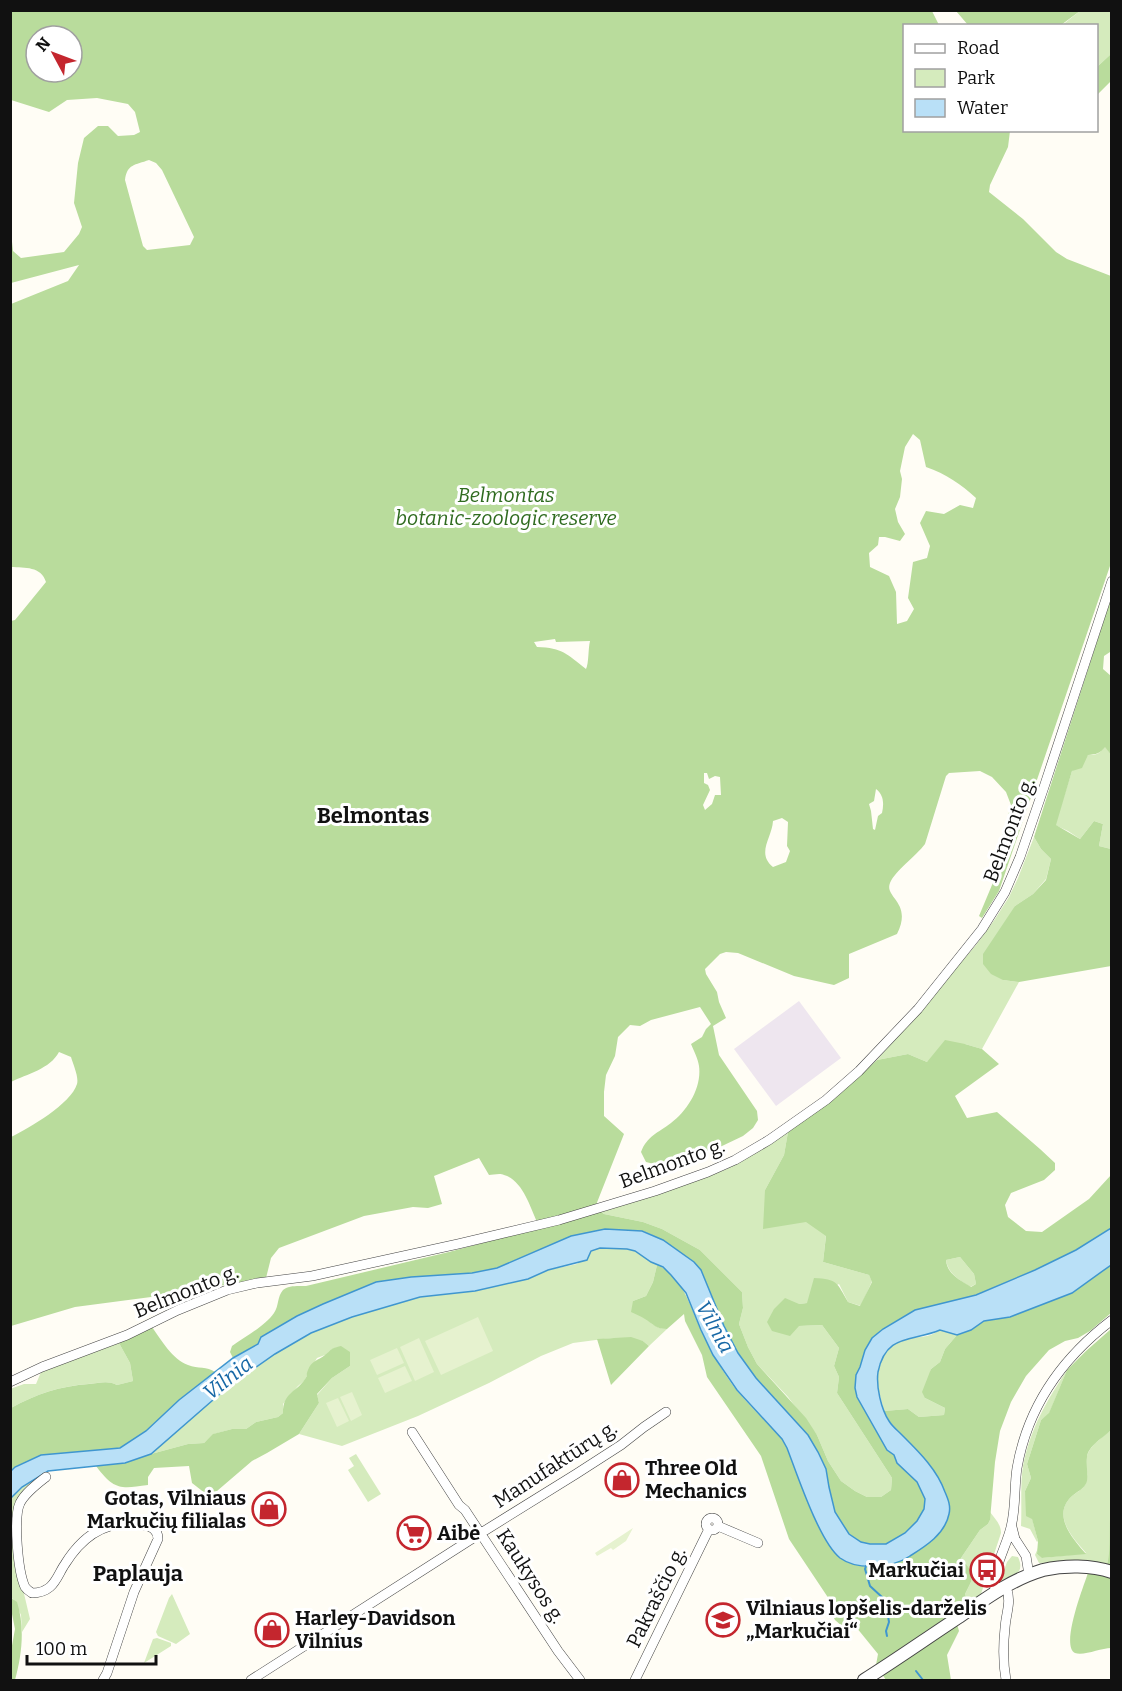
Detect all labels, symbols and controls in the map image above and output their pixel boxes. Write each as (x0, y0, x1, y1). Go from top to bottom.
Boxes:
north arrow (24, 24, 84, 84)
legend (903, 24, 1098, 132)
text: N (32, 34, 54, 55)
text: Road (957, 37, 1000, 59)
text: Park (957, 67, 996, 89)
text: Water (957, 97, 1008, 119)
park label: Belmontas botanic-zoologic reserve (395, 483, 617, 530)
street label: Belmonto g. (978, 774, 1040, 886)
district label: Belmontas (317, 802, 429, 829)
street label: Belmonto g. (616, 1133, 728, 1193)
street label: Belmonto g. (130, 1259, 242, 1323)
water label: Vilnia (690, 1296, 740, 1358)
water label: Vilnia (198, 1351, 258, 1405)
street label: Manufaktūrų g. (489, 1415, 621, 1513)
place label: Three Old Mechanics (645, 1456, 747, 1503)
shop icon: Three Old Mechanics (604, 1462, 640, 1498)
place label: Gotas, Vilniaus Markučių filialas (87, 1486, 246, 1533)
shop icon: Gotas, Vilniaus Markučių filialas (251, 1491, 287, 1527)
supermarket icon: Aibė (396, 1515, 432, 1551)
place label: Aibė (437, 1521, 480, 1545)
street label: Kaukysos g. (492, 1524, 570, 1628)
street label: Pakraščio g. (621, 1543, 691, 1651)
bus stop icon: Markučiai (969, 1552, 1005, 1588)
place label: Markučiai (868, 1558, 965, 1582)
district label: Paplauja (93, 1560, 184, 1587)
place label: Vilniaus lopšelis-darželis „Markučiai“ (746, 1596, 987, 1643)
school or university icon: Vilniaus lopšelis-darželis „Markučiai“ (705, 1602, 741, 1638)
place label: Harley-Davidson Vilnius (295, 1606, 456, 1653)
shop icon: Harley-Davidson Vilnius (254, 1612, 290, 1648)
scale bar (27, 1628, 156, 1666)
text: 100 m (36, 1638, 87, 1660)

